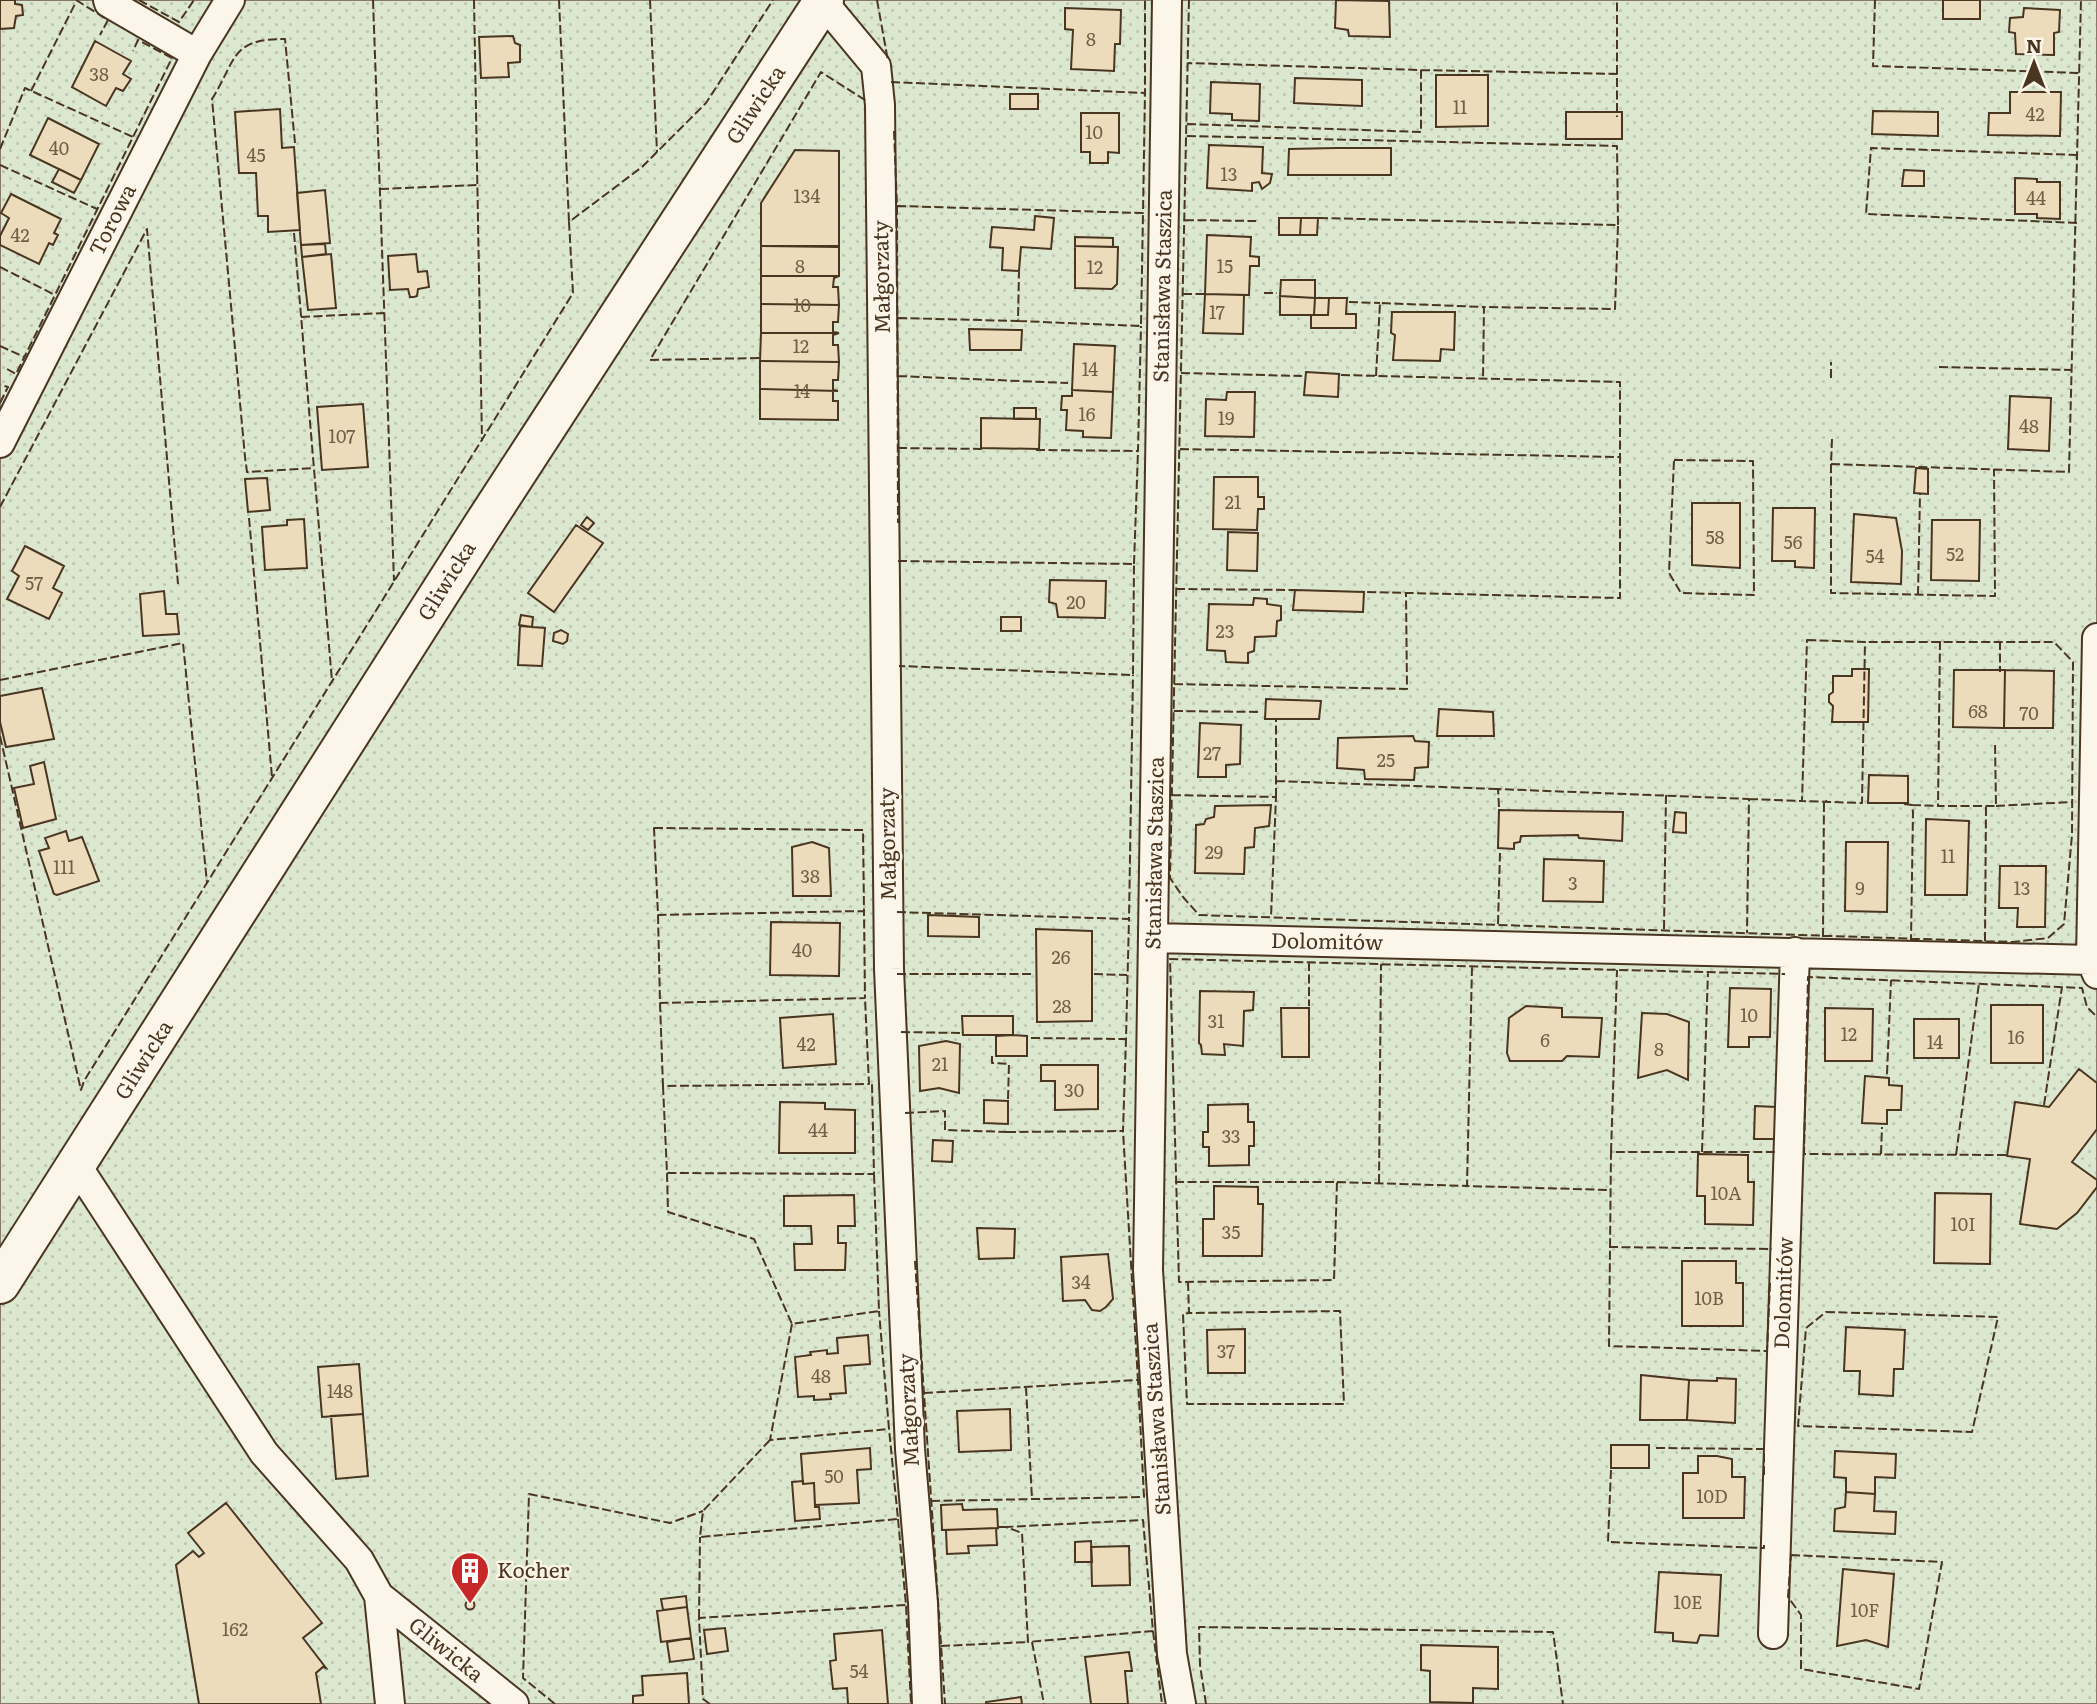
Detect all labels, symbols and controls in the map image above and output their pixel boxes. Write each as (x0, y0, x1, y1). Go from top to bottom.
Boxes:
house number: 8 (1086, 25, 1096, 52)
north arrow (1999, 28, 2069, 98)
text: N (2026, 31, 2042, 59)
street label: Gliwicka (717, 57, 791, 149)
house number: 38 (89, 60, 109, 87)
house number: 11 (1453, 93, 1467, 120)
house number: 42 (2025, 100, 2045, 127)
house number: 10 (1085, 118, 1103, 145)
house number: 40 (49, 134, 69, 161)
house number: 45 (246, 141, 266, 168)
house number: 13 (1220, 160, 1238, 187)
street label: Torowa (79, 177, 142, 260)
house number: 134 (794, 182, 821, 209)
house number: 44 (2026, 184, 2046, 211)
street label: Stanisława Staszica (1143, 188, 1178, 383)
street label: Małgorzaty (863, 219, 896, 334)
house number: 42 (10, 221, 30, 248)
house number: 8 (795, 252, 805, 279)
house number: 15 (1217, 252, 1233, 279)
house number: 12 (1087, 253, 1103, 280)
house number: 10 (793, 291, 811, 318)
house number: 17 (1209, 298, 1225, 325)
house number: 12 (793, 332, 809, 359)
house number: 14 (1082, 355, 1098, 382)
house number: 14 (794, 377, 810, 404)
house number: 16 (1079, 400, 1096, 427)
house number: 19 (1218, 404, 1234, 431)
house number: 48 (2019, 412, 2039, 439)
house number: 107 (329, 422, 355, 449)
house number: 21 (1225, 488, 1241, 515)
house number: 58 (1705, 523, 1725, 550)
house number: 56 (1784, 528, 1803, 555)
street label: Gliwicka (408, 533, 482, 626)
house number: 52 (1946, 540, 1964, 567)
house number: 54 (1865, 542, 1885, 569)
house number: 57 (25, 569, 43, 596)
house number: 20 (1066, 588, 1086, 615)
house number: 23 (1216, 617, 1234, 644)
house number: 68 (1968, 697, 1988, 724)
house number: 70 (2019, 699, 2039, 726)
house number: 27 (1203, 739, 1221, 766)
house number: 25 (1377, 746, 1395, 773)
street label: Stanisława Staszica (1135, 755, 1170, 950)
street label: Małgorzaty (869, 786, 902, 901)
house number: 29 (1205, 838, 1223, 865)
house number: 11 (1941, 842, 1955, 869)
house number: 111 (53, 853, 75, 880)
house number: 38 (800, 862, 820, 889)
house number: 3 (1568, 869, 1578, 896)
house number: 9 (1855, 874, 1865, 901)
house number: 13 (2013, 874, 2031, 901)
street label: Dolomitów (1271, 923, 1383, 956)
house number: 40 (792, 936, 812, 963)
house number: 26 (1052, 943, 1071, 970)
house number: 28 (1052, 992, 1072, 1019)
house number: 10 (1740, 1001, 1758, 1028)
house number: 31 (1207, 1007, 1225, 1034)
street label: Gliwicka (105, 1012, 179, 1105)
house number: 12 (1841, 1020, 1857, 1047)
house number: 16 (2008, 1023, 2025, 1050)
house number: 6 (1540, 1026, 1550, 1053)
house number: 14 (1927, 1028, 1943, 1055)
house number: 42 (796, 1030, 816, 1057)
house number: 8 (1654, 1035, 1664, 1062)
house number: 21 (932, 1050, 948, 1077)
house number: 30 (1064, 1076, 1084, 1103)
house number: 44 (808, 1116, 828, 1143)
house number: 33 (1222, 1122, 1240, 1149)
house number: 10A (1711, 1179, 1741, 1206)
house number: 10I (1950, 1210, 1976, 1237)
house number: 35 (1222, 1218, 1240, 1245)
street label: Dolomitów (1764, 1236, 1799, 1350)
house number: 34 (1071, 1268, 1091, 1295)
house number: 10B (1694, 1284, 1724, 1311)
street label: Stanisława Staszica (1132, 1321, 1177, 1517)
house number: 37 (1217, 1337, 1235, 1364)
street label: Małgorzaty (888, 1352, 925, 1468)
house number: 48 (811, 1362, 831, 1389)
house number: 148 (327, 1377, 353, 1404)
house number: 50 (824, 1462, 844, 1489)
house number: 10D (1696, 1482, 1728, 1509)
building icon: Kocher (449, 1550, 491, 1605)
place label: Kocher (497, 1553, 570, 1584)
house number: 10E (1673, 1588, 1703, 1615)
house number: 10F (1851, 1596, 1879, 1623)
street label: Gliwicka (403, 1608, 492, 1688)
house number: 162 (222, 1615, 248, 1642)
house number: 54 (849, 1657, 869, 1684)

